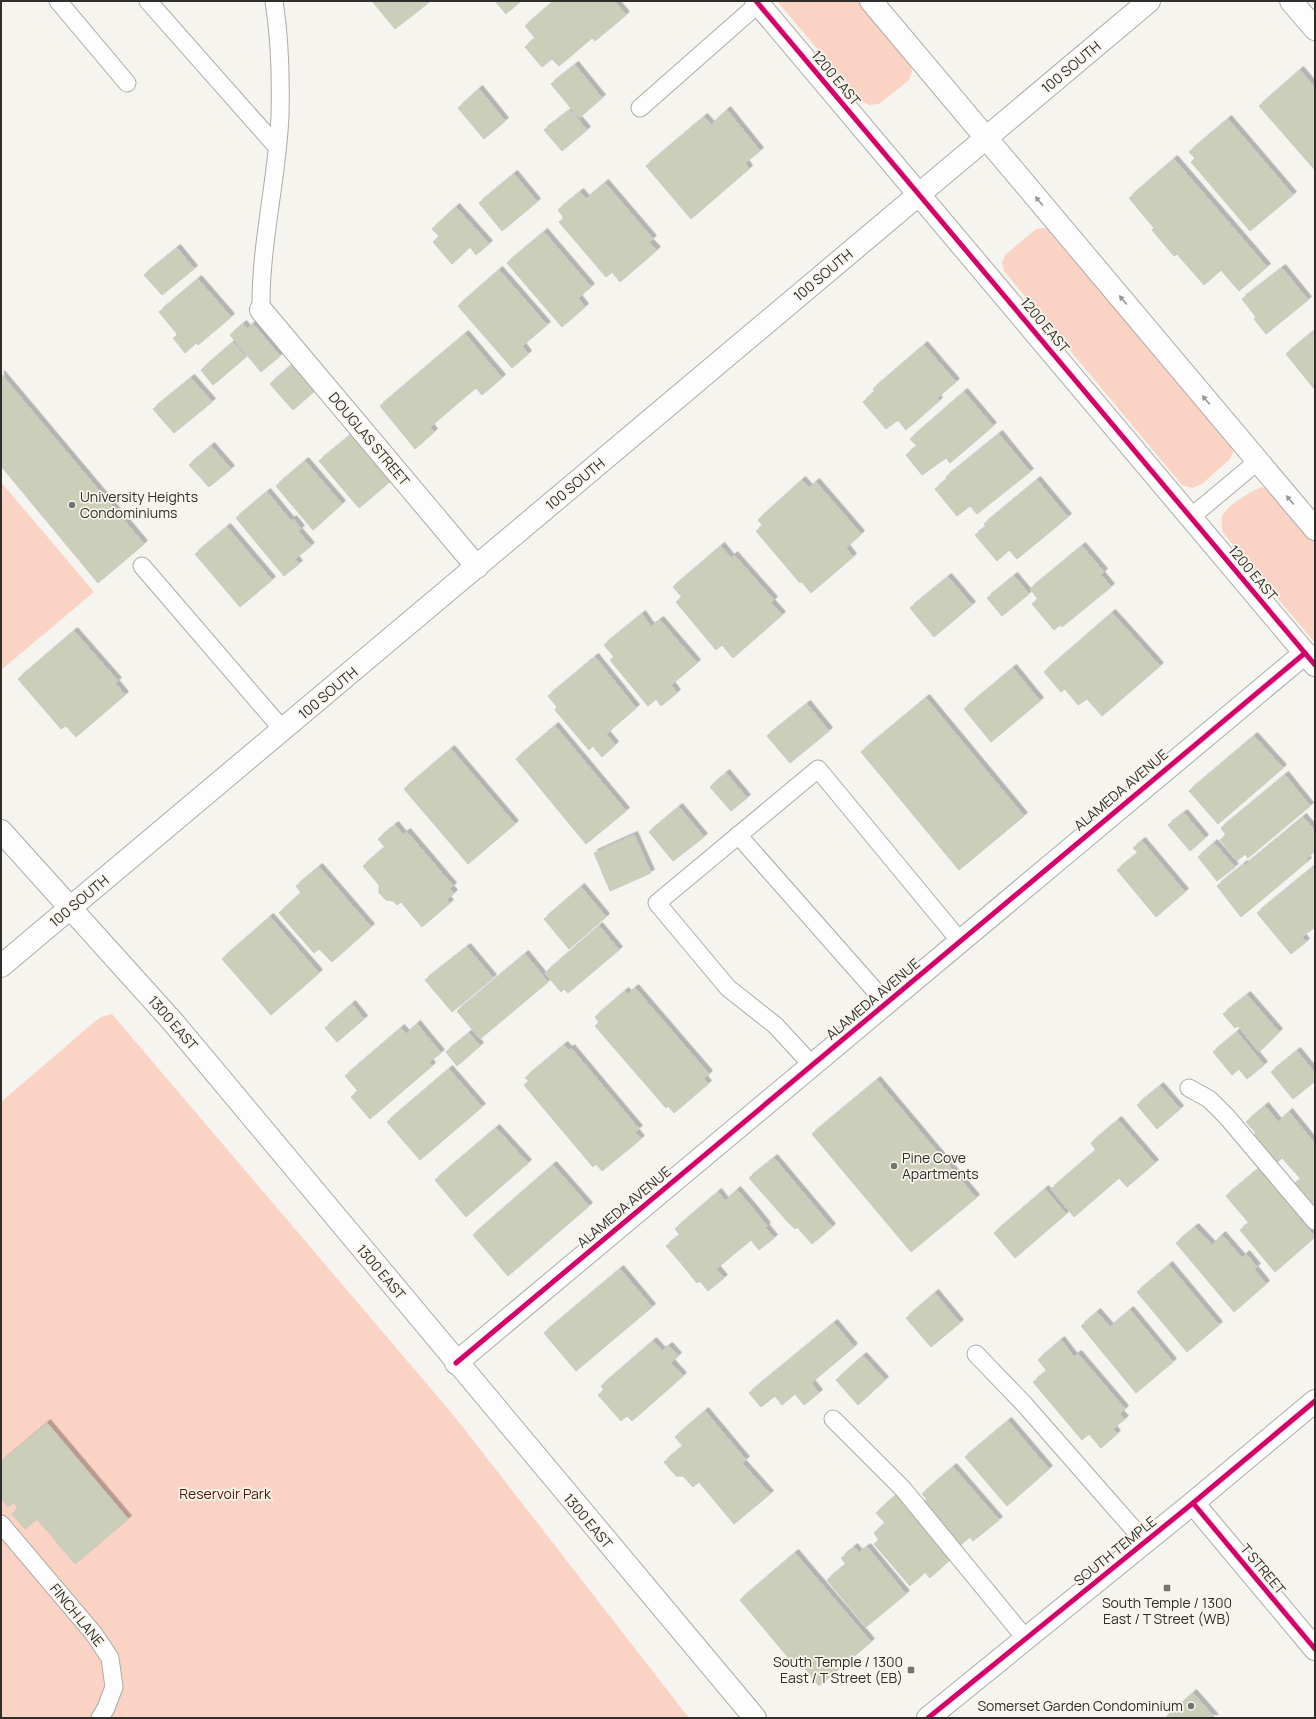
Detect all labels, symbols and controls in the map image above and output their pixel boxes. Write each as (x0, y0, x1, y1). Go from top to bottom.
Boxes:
street label: 100 SOUTH (1037, 36, 1104, 97)
street label: 1200 EAST (808, 46, 866, 110)
one-way arrow (1035, 196, 1044, 206)
street label: 100 SOUTH (789, 244, 856, 305)
street label: 1200 EAST (1017, 293, 1075, 357)
one-way arrow (1118, 295, 1127, 306)
street label: DOUGLAS STREET (325, 388, 415, 490)
one-way arrow (1202, 395, 1211, 405)
street label: 100 SOUTH (541, 453, 608, 514)
place label: University Heights Condominiums (80, 487, 198, 522)
one-way arrow (1285, 494, 1294, 505)
marker: University Heights Condominiums (67, 500, 77, 510)
street label: 1200 EAST (1225, 541, 1283, 605)
street label: 100 SOUTH (294, 662, 361, 723)
street label: ALAMEDA AVENUE (1070, 745, 1172, 835)
street label: 100 SOUTH (45, 870, 112, 931)
street label: ALAMEDA AVENUE (822, 954, 924, 1044)
street label: 1300 EAST (144, 991, 203, 1055)
place label: Pine Cove Apartments (902, 1148, 979, 1183)
marker: Pine Cove Apartments (889, 1161, 899, 1171)
street label: ALAMEDA AVENUE (573, 1162, 675, 1252)
street label: 1300 EAST (353, 1240, 410, 1304)
park label: Reservoir Park (179, 1484, 272, 1503)
street label: 1300 EAST (560, 1489, 617, 1553)
street label: SOUTH TEMPLE (1069, 1511, 1160, 1590)
street label: T STREET (1237, 1539, 1291, 1599)
street label: FINCH LANE (46, 1579, 109, 1650)
marker: South Temple / 1300 East / T Street (WB) (1162, 1583, 1172, 1593)
place label: South Temple / 1300 East / T Street (WB) (1102, 1593, 1232, 1628)
place label: South Temple / 1300 East / T Street (EB) (773, 1652, 903, 1687)
marker: South Temple / 1300 East / T Street (EB) (906, 1665, 916, 1675)
place label: Somerset Garden Condominium (977, 1696, 1183, 1715)
marker: Somerset Garden Condominium (1186, 1701, 1196, 1711)

